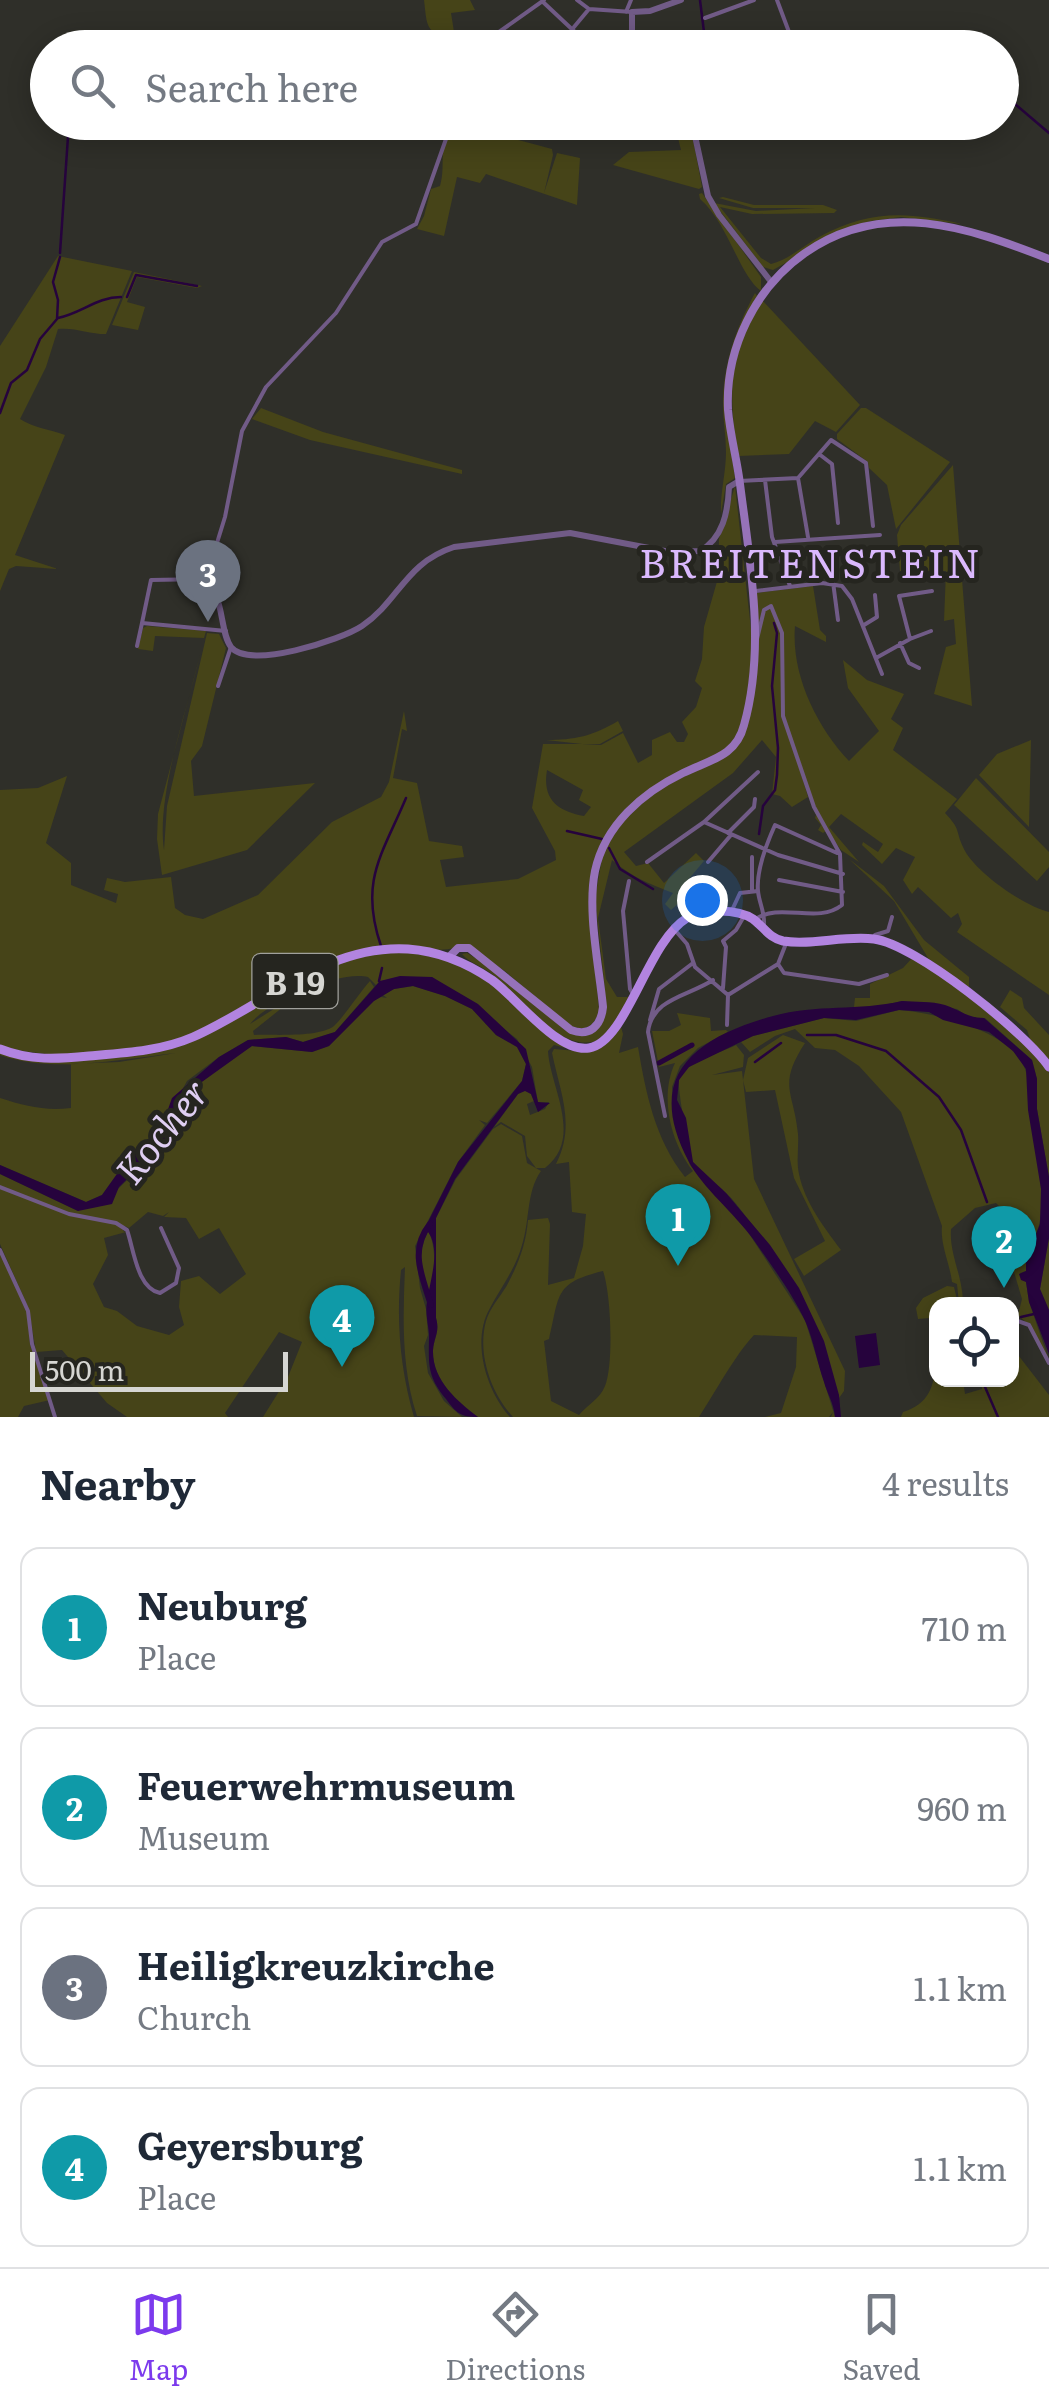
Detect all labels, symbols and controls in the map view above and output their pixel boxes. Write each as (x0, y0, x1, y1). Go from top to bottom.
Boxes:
search box (30, 30, 1019, 140)
text: Search here (145, 57, 358, 114)
icon: search (65, 58, 120, 113)
district label: BREITENSTEIN (639, 531, 983, 590)
pin: 3 (176, 540, 240, 622)
your location (677, 875, 728, 926)
road number: B 19 (252, 954, 338, 1008)
water label: Kocher (100, 1065, 220, 1195)
pin: 1 (646, 1184, 710, 1266)
pin: 2 (972, 1206, 1036, 1288)
pin: 4 (310, 1284, 374, 1367)
map controls (929, 1297, 1019, 1387)
button: locate (929, 1297, 1019, 1387)
scale bar (30, 1347, 288, 1392)
text: 500 m (45, 1348, 124, 1390)
text: Nearby (40, 1451, 196, 1513)
text: 4 results (882, 1458, 1009, 1506)
text: Neuburg (137, 1575, 307, 1632)
text: 1 (68, 1603, 81, 1651)
text: 710 m (922, 1603, 1007, 1651)
text: Place (137, 1632, 216, 1680)
text: Feuerwehrmuseum (137, 1755, 516, 1812)
text: 2 (66, 1783, 83, 1831)
text: 960 m (917, 1783, 1007, 1831)
text: Museum (137, 1812, 270, 1860)
text: Heiligkreuzkirche (137, 1935, 495, 1992)
text: 3 (66, 1963, 83, 2011)
text: 1.1 km (914, 1963, 1007, 2011)
text: Church (137, 1992, 251, 2040)
text: Geyersburg (137, 2115, 363, 2172)
text: 4 (65, 2143, 84, 2191)
text: 1.1 km (914, 2143, 1007, 2191)
text: Place (137, 2172, 216, 2220)
tab: Map (129, 2287, 188, 2389)
tab: Directions (445, 2287, 585, 2389)
tab: Saved (842, 2287, 920, 2389)

